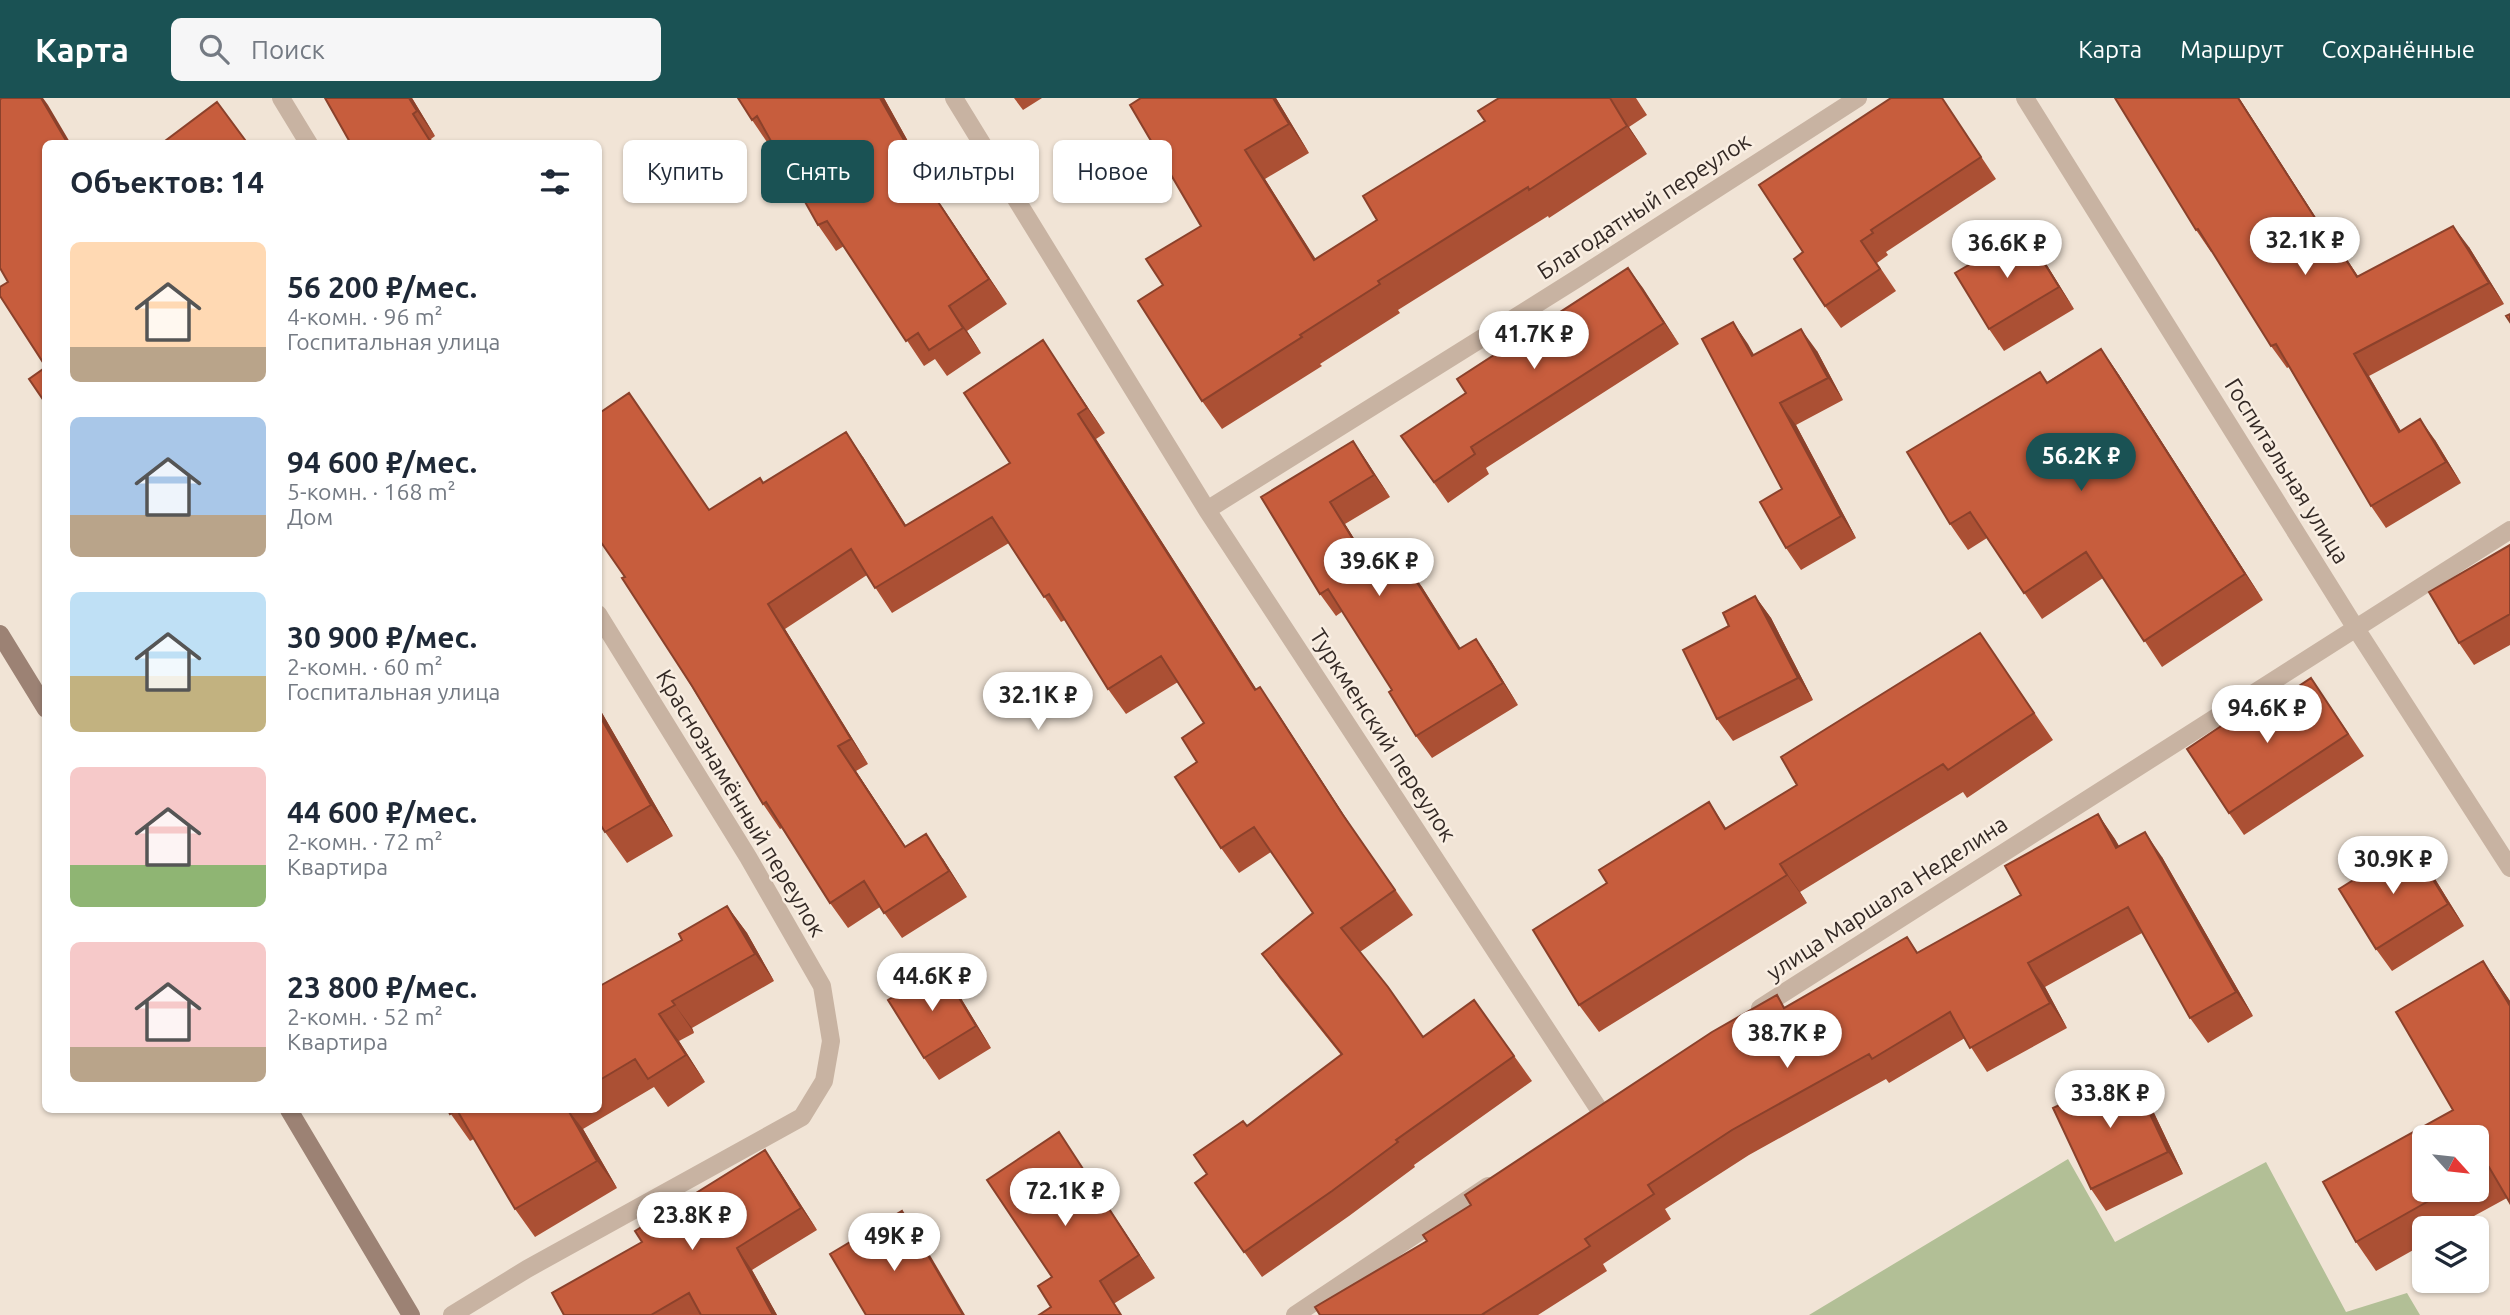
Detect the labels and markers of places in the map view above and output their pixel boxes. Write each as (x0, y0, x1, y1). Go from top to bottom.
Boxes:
pin: 32.1K ₽ (2240, 218, 2370, 277)
pin: 36.6K ₽ (1942, 220, 2072, 280)
pin: 41.7K ₽ (1469, 312, 1599, 371)
pin: 56.2K ₽ (2016, 434, 2146, 493)
pin: 39.6K ₽ (1314, 538, 1444, 598)
pin: 32.1K ₽ (973, 672, 1103, 732)
pin: 94.6K ₽ (2202, 686, 2332, 745)
pin: 30.9K ₽ (2328, 836, 2458, 896)
pin: 44.6K ₽ (867, 954, 997, 1013)
pin: 38.7K ₽ (1722, 1010, 1852, 1070)
pin: 33.8K ₽ (2045, 1070, 2175, 1130)
pin: 72.1K ₽ (1000, 1168, 1130, 1228)
pin: 23.8K ₽ (627, 1192, 757, 1252)
pin: 49K ₽ (845, 1214, 943, 1273)

